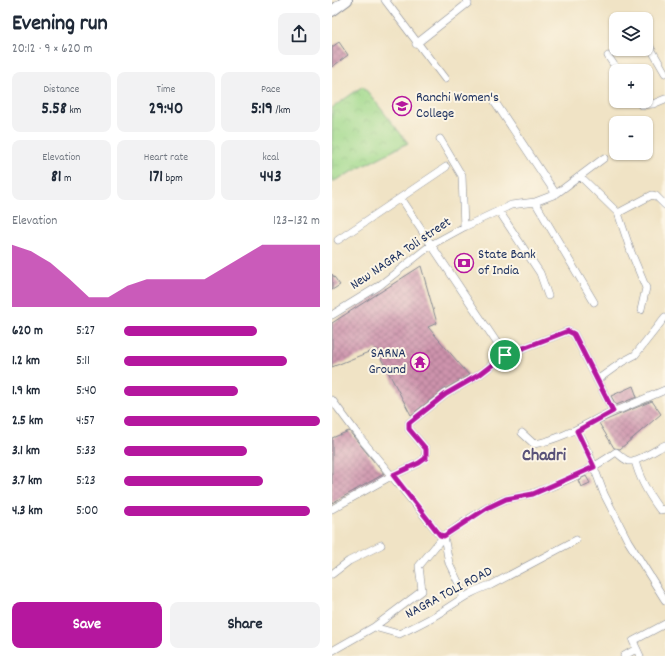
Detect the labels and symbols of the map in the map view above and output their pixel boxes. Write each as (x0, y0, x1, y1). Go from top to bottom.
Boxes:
place label: Ranchi Women's College (416, 88, 499, 124)
school or university icon: Ranchi Women's College (391, 95, 413, 117)
street label: New NAGRA Toli street (346, 213, 456, 295)
place label: State Bank of India (478, 245, 536, 281)
bank icon: State Bank of India (453, 252, 475, 274)
pin (488, 338, 522, 372)
place label: SARNA Ground (368, 344, 406, 380)
temple icon: SARNA Ground (409, 351, 431, 373)
district label: Chadri (522, 444, 567, 469)
street label: NAGRA TOLI ROAD (402, 562, 496, 624)

